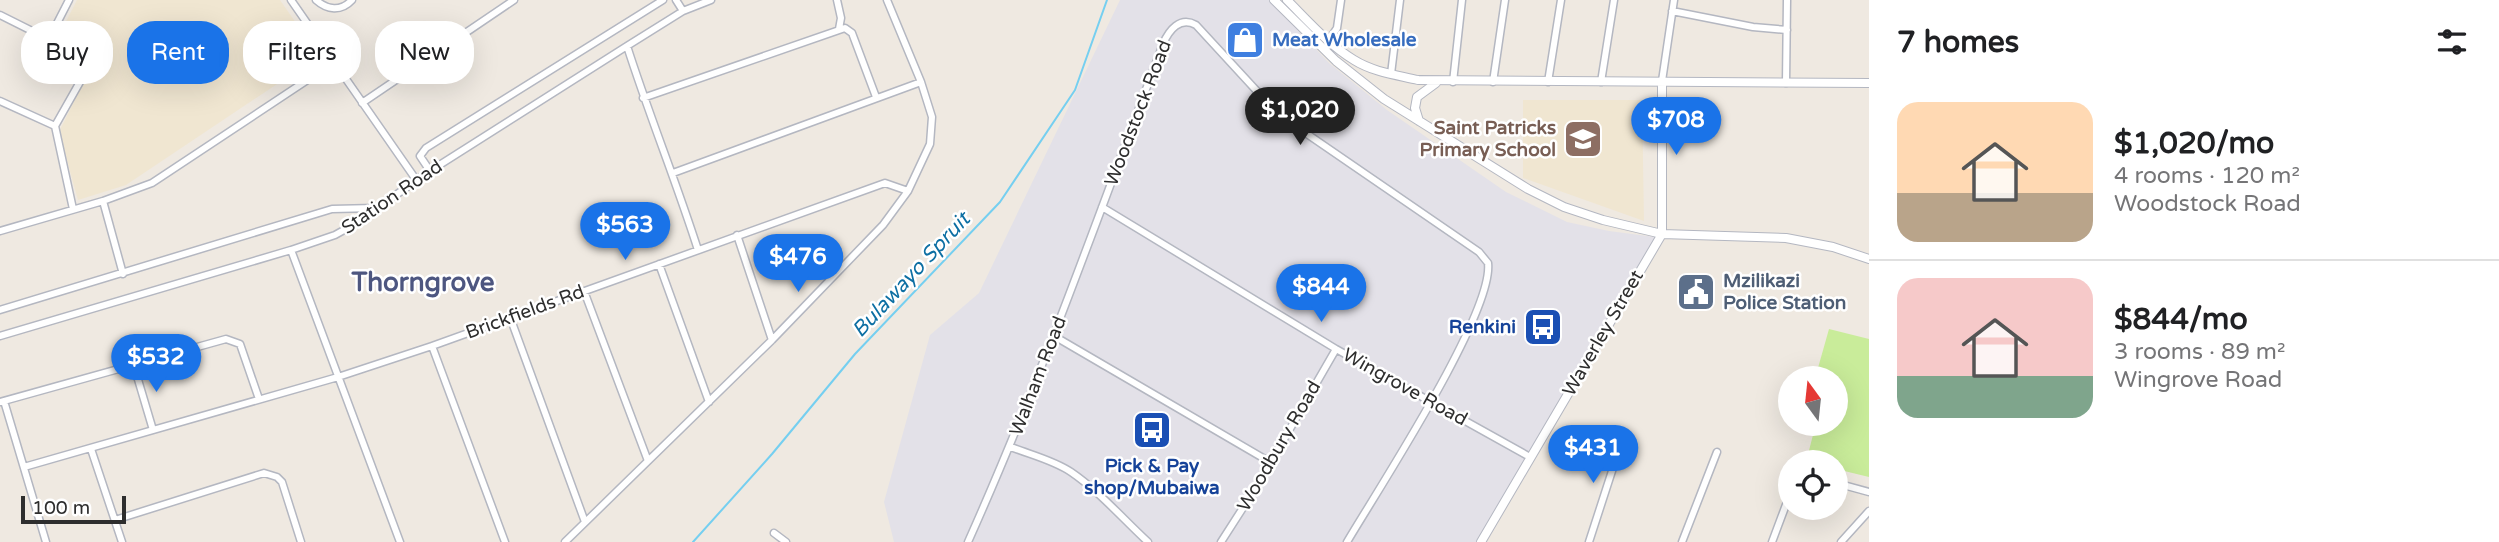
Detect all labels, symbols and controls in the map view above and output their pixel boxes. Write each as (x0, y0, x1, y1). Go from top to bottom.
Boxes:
shop icon: Meat Wholesale (1224, 19, 1266, 61)
chip: Buy (21, 21, 113, 84)
chip: Rent (127, 21, 229, 84)
chip: Filters (243, 21, 361, 84)
chip: New (375, 21, 474, 84)
icon: filters (2433, 23, 2471, 61)
text: 7 homes (1897, 24, 2019, 61)
place label: Meat Wholesale (1272, 29, 1417, 51)
street label: Woodstock Road (1100, 37, 1176, 189)
pin: $1,020 (1243, 88, 1357, 147)
text: $1,020 (1261, 96, 1339, 124)
pin: $708 (1635, 97, 1717, 157)
text: $708 (1647, 106, 1705, 134)
place label: Saint Patricks Primary School (1420, 117, 1556, 162)
school or university icon: Saint Patricks Primary School (1562, 118, 1604, 160)
text: $1,020/mo (2114, 125, 2274, 162)
icon: home (1953, 130, 2037, 214)
street label: Station Road (337, 155, 447, 239)
text: 4 rooms · 120 m² (2114, 162, 2300, 190)
text: Woodstock Road (2114, 190, 2301, 218)
pin: $563 (584, 202, 666, 262)
water label: Bulawayo Spruit (847, 206, 977, 343)
text: $563 (596, 211, 654, 239)
pin: $476 (757, 234, 839, 294)
text: $476 (769, 243, 827, 271)
pin: $844 (1280, 264, 1362, 324)
street label: Waverley Street (1558, 266, 1648, 400)
district label: Thorngrove (350, 267, 495, 298)
place label: Mzilikazi Police Station (1723, 270, 1846, 314)
public building icon: Mzilikazi Police Station (1675, 271, 1717, 313)
text: $844 (1292, 273, 1350, 301)
street label: Brickfields Rd (463, 280, 587, 344)
text: $844/mo (2114, 301, 2248, 338)
bus stop icon: Renkini (1522, 306, 1564, 348)
icon: home (1953, 306, 2037, 390)
street label: Walham Road (1005, 313, 1071, 439)
place label: Renkini (1449, 316, 1516, 338)
pin: $532 (115, 334, 197, 394)
text: 3 rooms · 89 m² (2114, 338, 2285, 366)
text: $532 (127, 343, 185, 371)
street label: Wingrove Road (1339, 344, 1471, 430)
north arrow (1778, 366, 1848, 436)
map controls (1778, 366, 1848, 520)
text: Wingrove Road (2114, 366, 2282, 394)
street label: Woodbury Road (1233, 377, 1325, 515)
bus stop icon: Pick & Pay shop/Mubaiwa (1131, 409, 1173, 451)
pin: $431 (1552, 426, 1634, 485)
text: $431 (1564, 434, 1622, 462)
button: locate (1778, 450, 1848, 520)
place label: Pick & Pay shop/Mubaiwa (1084, 455, 1220, 500)
scale bar (21, 493, 126, 525)
text: 100 m (32, 497, 90, 519)

